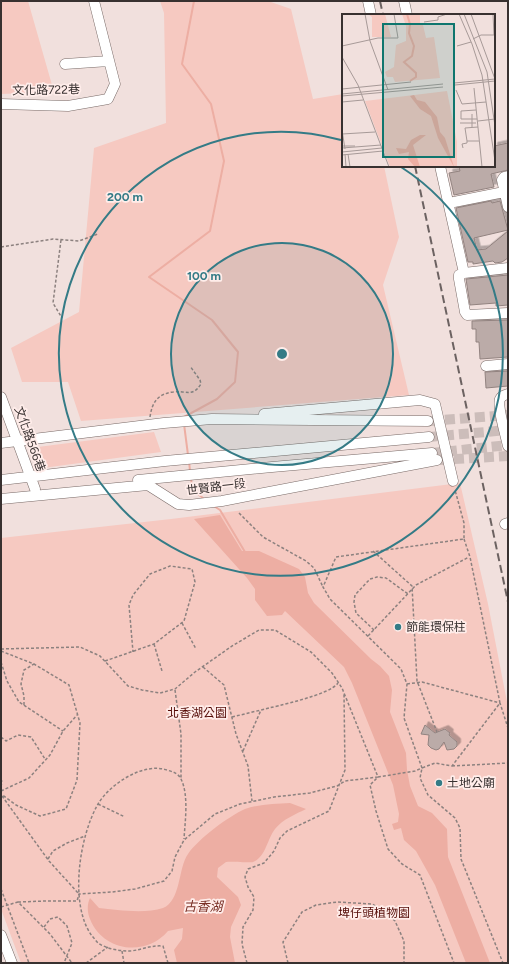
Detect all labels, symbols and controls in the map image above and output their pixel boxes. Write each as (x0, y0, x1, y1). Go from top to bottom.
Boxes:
inset map (342, 14, 495, 167)
street label: 文化路722巷 (12, 82, 80, 98)
text: 200 m (107, 190, 143, 204)
text: 100 m (187, 269, 221, 283)
centre of rings (275, 347, 289, 361)
street label: 文化路566巷 (12, 404, 48, 474)
street label: 世賢路一段 (185, 476, 247, 498)
place label: 節能環保柱 (406, 620, 466, 634)
marker: 節能環保柱 (393, 622, 403, 632)
park label: 北香湖公園 (167, 706, 227, 720)
place label: 土地公廟 (447, 776, 495, 790)
marker: 土地公廟 (434, 778, 444, 788)
water label: 古香湖 (183, 899, 224, 914)
park label: 埤仔頭植物園 (338, 906, 410, 920)

